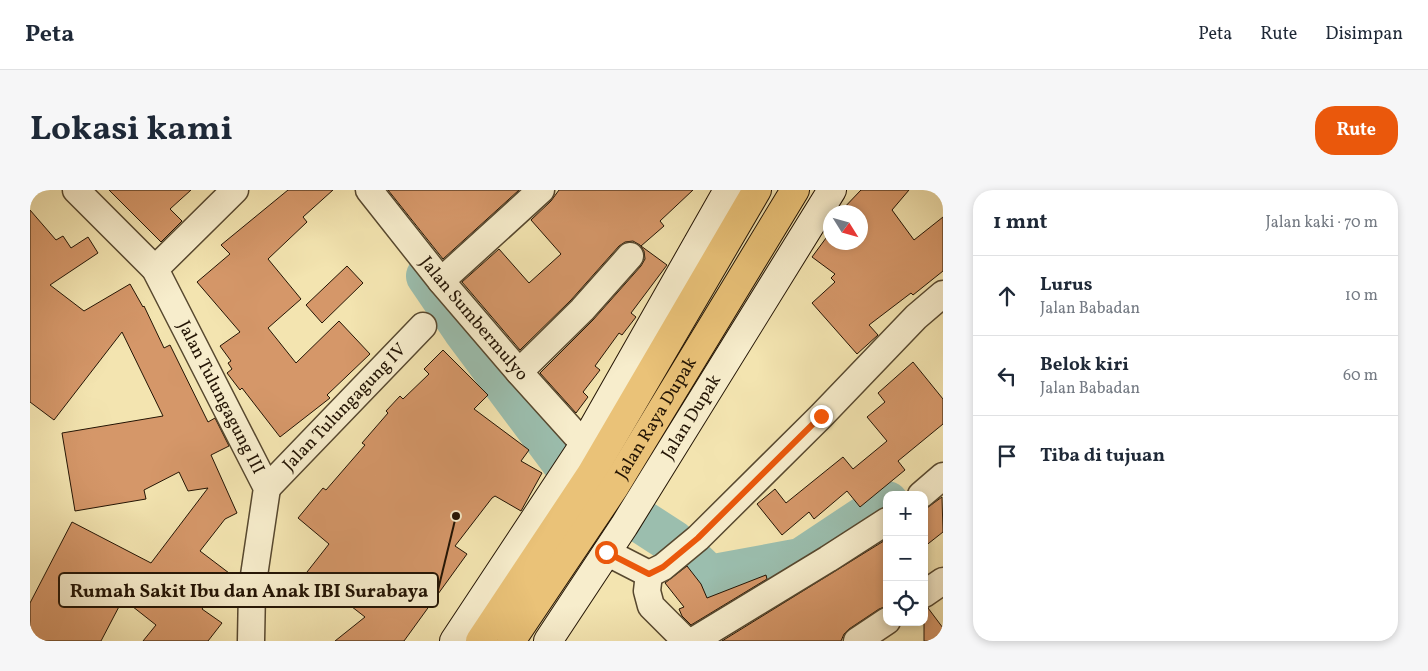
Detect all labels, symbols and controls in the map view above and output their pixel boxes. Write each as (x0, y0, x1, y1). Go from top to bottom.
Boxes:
text: Peta (25, 18, 74, 52)
text: Peta (1198, 22, 1232, 47)
text: Rute (1260, 22, 1297, 47)
text: Disimpan (1325, 22, 1403, 47)
text: Lokasi kami (30, 106, 233, 154)
button: Rute (1315, 106, 1398, 155)
north arrow (823, 205, 868, 250)
text: 1 mnt (993, 208, 1048, 237)
text: Jalan kaki · 70 m (1265, 212, 1378, 234)
street label: Jalan Sumbermulyo (414, 251, 534, 386)
text: Lurus (1040, 272, 1092, 298)
icon: ahead (993, 282, 1021, 310)
text: 10 m (1345, 285, 1378, 307)
text: Jalan Babadan (1040, 298, 1140, 320)
street label: Jalan Tulungagung III (171, 316, 270, 479)
street label: Jalan Tulungagung IV (277, 338, 412, 477)
street label: Jalan Raya Dupak (610, 352, 703, 484)
text: Belok kiri (1040, 352, 1129, 378)
icon: left (993, 362, 1021, 390)
text: 60 m (1343, 365, 1378, 387)
street label: Jalan Dupak (656, 369, 727, 464)
text: Jalan Babadan (1040, 378, 1140, 400)
route end (810, 405, 833, 428)
icon: arrive (993, 442, 1021, 470)
text: Tiba di tujuan (1040, 443, 1165, 469)
map controls (883, 491, 928, 626)
button: + (883, 491, 928, 536)
button: − (883, 536, 928, 581)
route start (595, 541, 618, 564)
callout: Rumah Sakit Ibu dan Anak IBI Surabaya (59, 573, 438, 607)
text: Rumah Sakit Ibu dan Anak IBI Surabaya (70, 579, 428, 605)
button: locate (883, 581, 928, 626)

